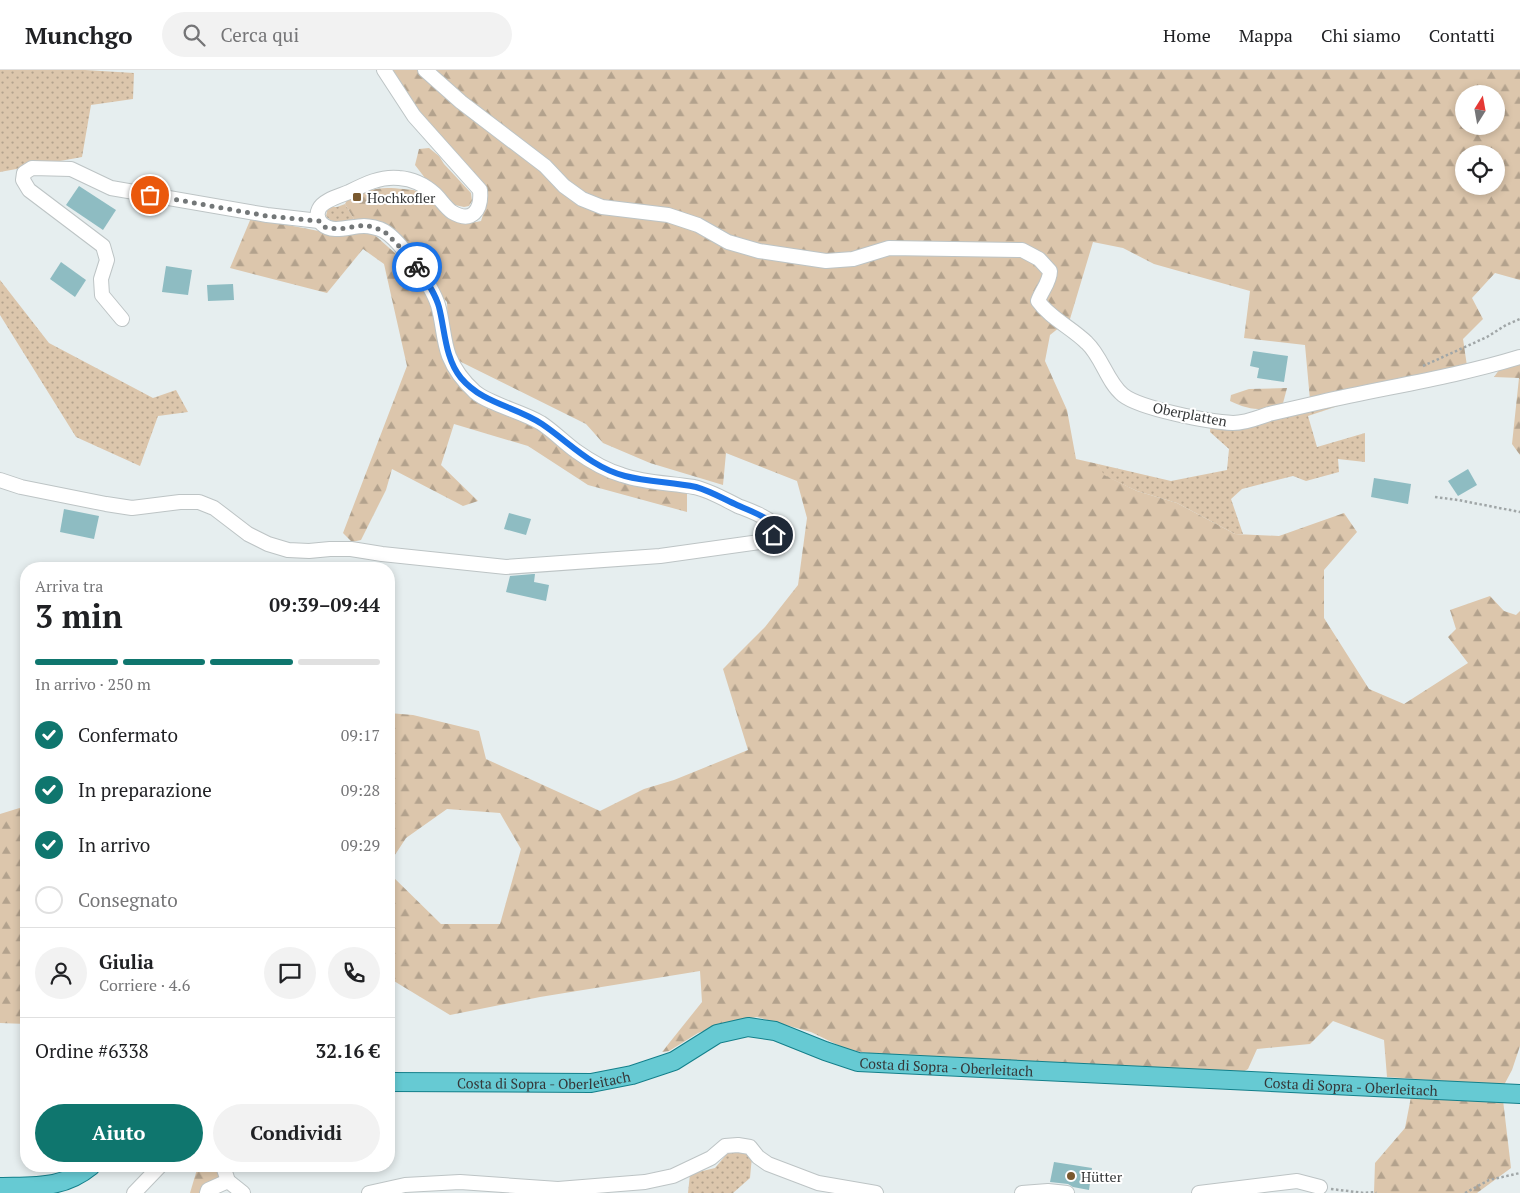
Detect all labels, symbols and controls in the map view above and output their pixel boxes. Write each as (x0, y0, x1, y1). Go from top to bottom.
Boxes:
search box (162, 12, 512, 57)
text: Munchgo (25, 19, 132, 51)
icon: search (180, 21, 208, 49)
text: Cerca qui (220, 22, 299, 47)
text: Home (1163, 23, 1211, 47)
text: Mappa (1239, 23, 1293, 47)
text: Chi siamo (1321, 23, 1401, 47)
text: Contatti (1429, 23, 1495, 47)
north arrow (1455, 85, 1505, 135)
map controls (1455, 85, 1505, 195)
button: locate (1455, 145, 1505, 195)
pin (129, 174, 171, 216)
icon: bag (136, 181, 164, 209)
place label: Hochkofler (367, 188, 436, 207)
marker: Hochkofler (351, 191, 363, 203)
courier (392, 242, 442, 292)
icon: bike (403, 253, 431, 281)
street label: Oberplatten (1151, 397, 1229, 431)
pin (753, 514, 795, 556)
icon: home (760, 521, 788, 549)
text: Arriva tra (35, 575, 103, 597)
text: 09:39–09:44 (269, 592, 380, 617)
text: 3 min (35, 595, 123, 637)
text: In arrivo · 250 m (35, 673, 151, 695)
icon: check (35, 721, 63, 749)
text: Confermato (78, 722, 178, 747)
text: 09:17 (341, 724, 380, 746)
icon: check (35, 776, 63, 804)
text: In preparazione (78, 777, 212, 802)
text: 09:28 (341, 779, 380, 801)
icon: check (35, 831, 63, 859)
text: In arrivo (78, 832, 150, 857)
text: 09:29 (341, 834, 380, 856)
text: Consegnato (78, 887, 178, 912)
button: person (35, 947, 87, 999)
button: chat (264, 947, 316, 999)
button: phone (328, 947, 380, 999)
text: Giulia (99, 949, 154, 974)
text: Corriere · 4.6 (99, 974, 190, 996)
text: Ordine #6338 (35, 1038, 149, 1063)
text: 32.16 € (316, 1038, 380, 1063)
street label: Costa di Sopra - Oberleitach (859, 1053, 1034, 1080)
street label: Costa di Sopra - Oberleitach (457, 1066, 632, 1093)
street label: Costa di Sopra - Oberleitach (1264, 1072, 1438, 1100)
button: Aiuto (35, 1104, 203, 1162)
button: Condividi (213, 1104, 380, 1162)
place label: Hütter (1081, 1167, 1123, 1186)
marker: Hütter (1065, 1170, 1077, 1182)

